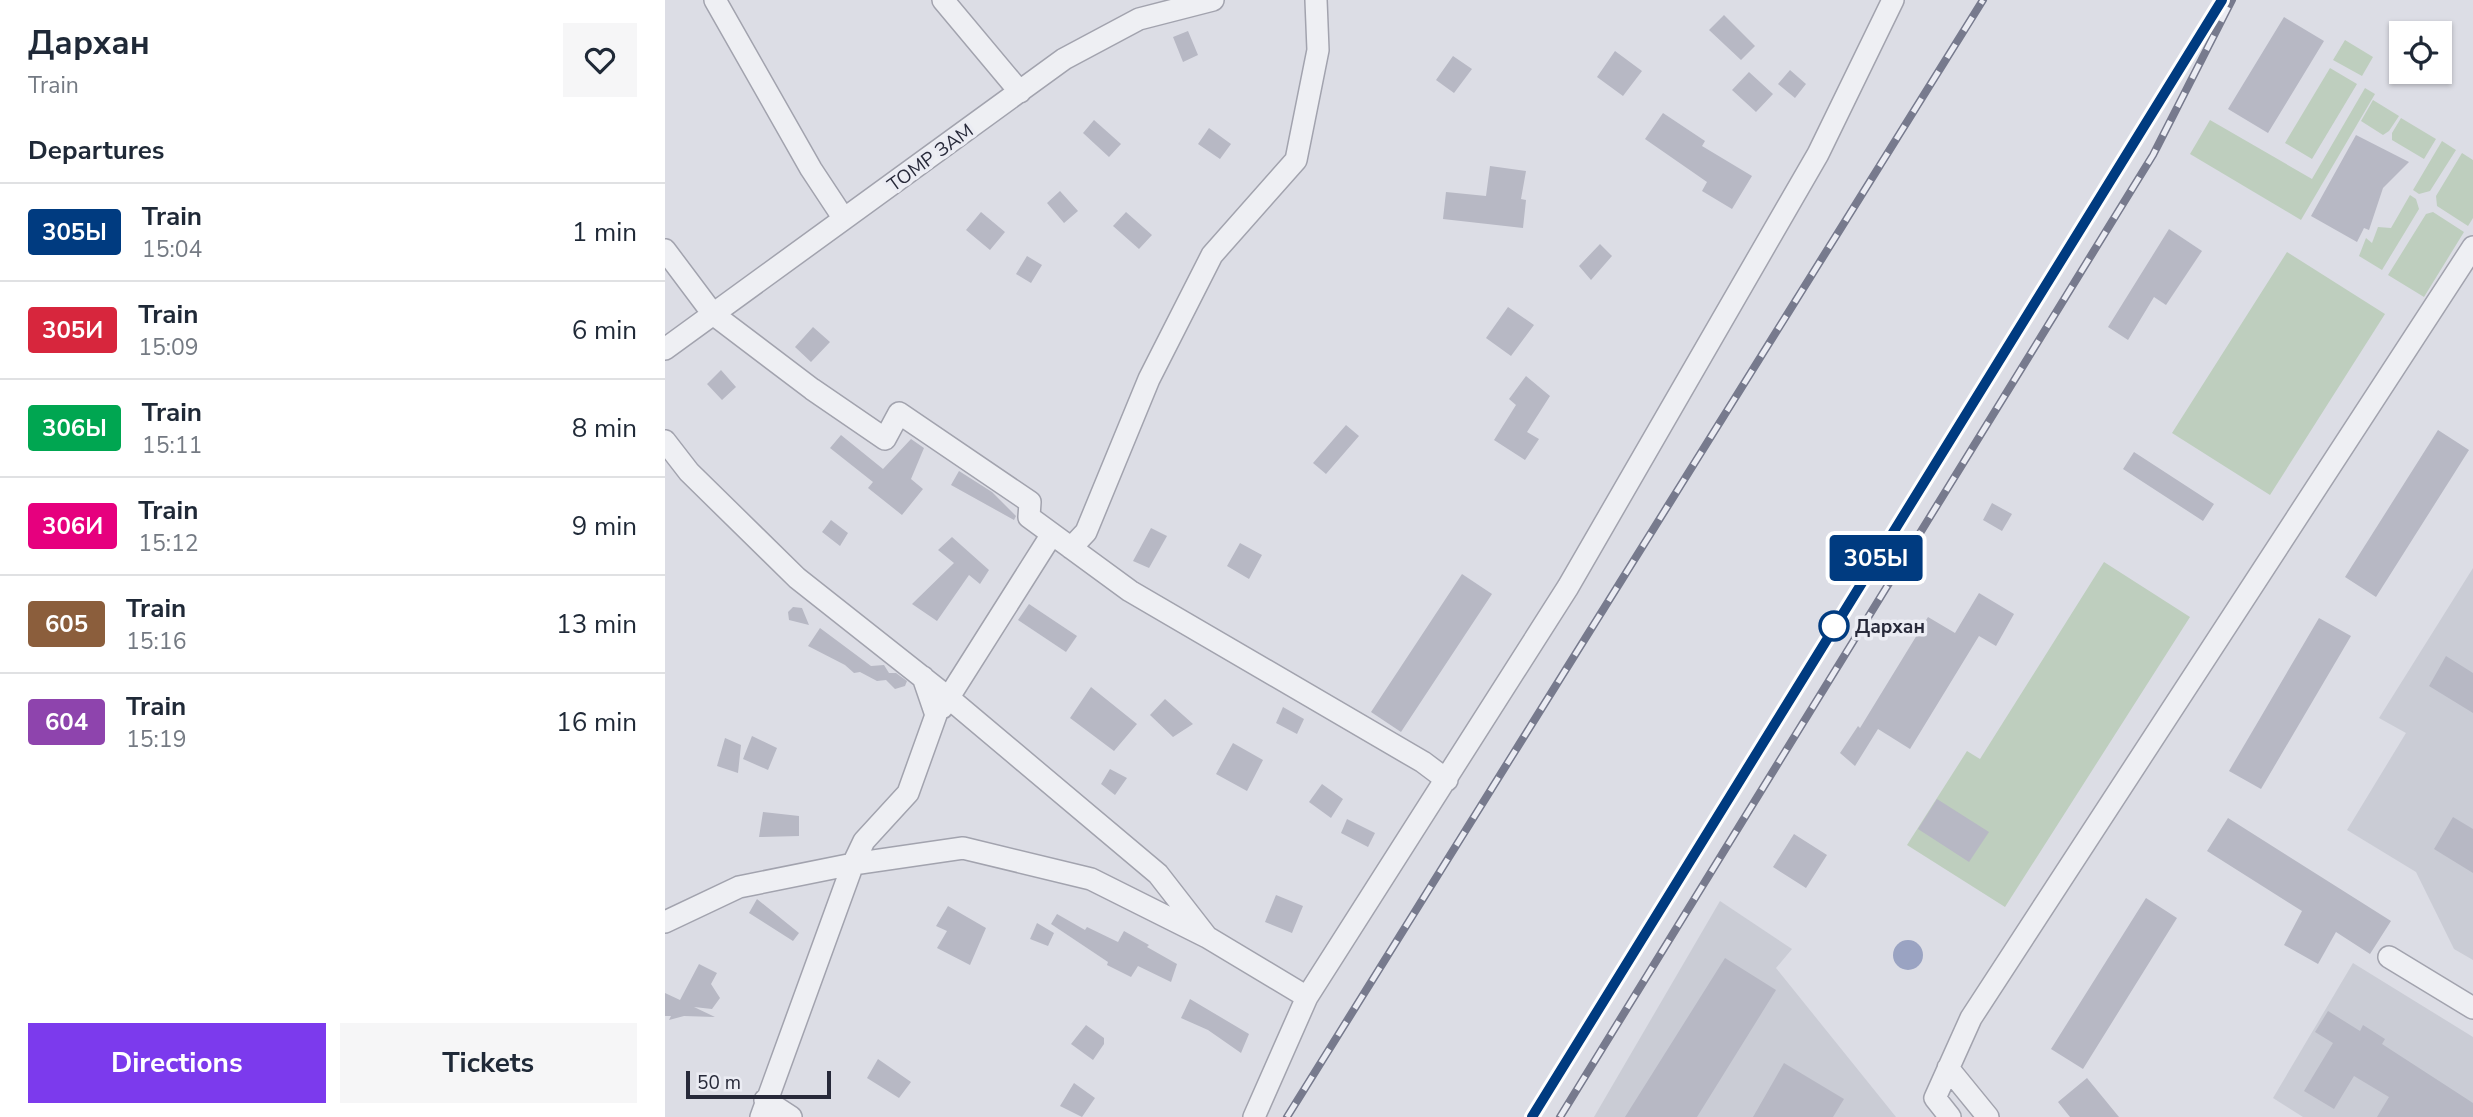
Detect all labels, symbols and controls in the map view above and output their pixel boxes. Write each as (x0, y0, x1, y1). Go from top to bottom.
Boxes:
text: Дархан (28, 21, 150, 66)
map controls (2389, 21, 2452, 84)
button: locate (2389, 21, 2452, 84)
button: heart (563, 23, 637, 97)
text: Train (28, 70, 79, 101)
street label: ТОМР ЗАМ (882, 118, 979, 198)
text: Departures (28, 133, 164, 168)
text: Train (142, 199, 202, 234)
text: 1 min (572, 215, 637, 250)
text: 305Ы (42, 216, 107, 248)
text: 15:04 (142, 234, 202, 265)
text: Train (138, 297, 198, 332)
text: 6 min (572, 313, 637, 348)
text: 305И (42, 314, 103, 346)
text: 15:09 (138, 332, 199, 363)
text: Train (142, 395, 202, 430)
text: 8 min (572, 411, 637, 446)
text: 306Ы (42, 412, 107, 444)
text: 15:11 (142, 430, 202, 461)
text: Train (138, 493, 198, 528)
text: 9 min (572, 509, 637, 544)
text: 306И (42, 510, 103, 542)
text: 15:12 (138, 528, 199, 559)
line badge: 305Ы (1827, 535, 1925, 581)
text: 305Ы (1844, 542, 1908, 574)
text: Train (126, 591, 186, 626)
text: 13 min (556, 607, 637, 642)
text: 605 (45, 608, 88, 640)
marker: Дархан (1819, 611, 1849, 641)
place label: Дархан (1855, 614, 1925, 640)
text: 15:16 (126, 626, 186, 657)
text: Train (126, 689, 186, 724)
text: 16 min (556, 705, 637, 740)
text: 604 (45, 706, 88, 738)
text: 15:19 (126, 724, 186, 755)
button: Directions (28, 1023, 326, 1103)
button: Tickets (340, 1023, 637, 1103)
scale bar (686, 1068, 831, 1100)
text: 50 m (697, 1070, 741, 1096)

